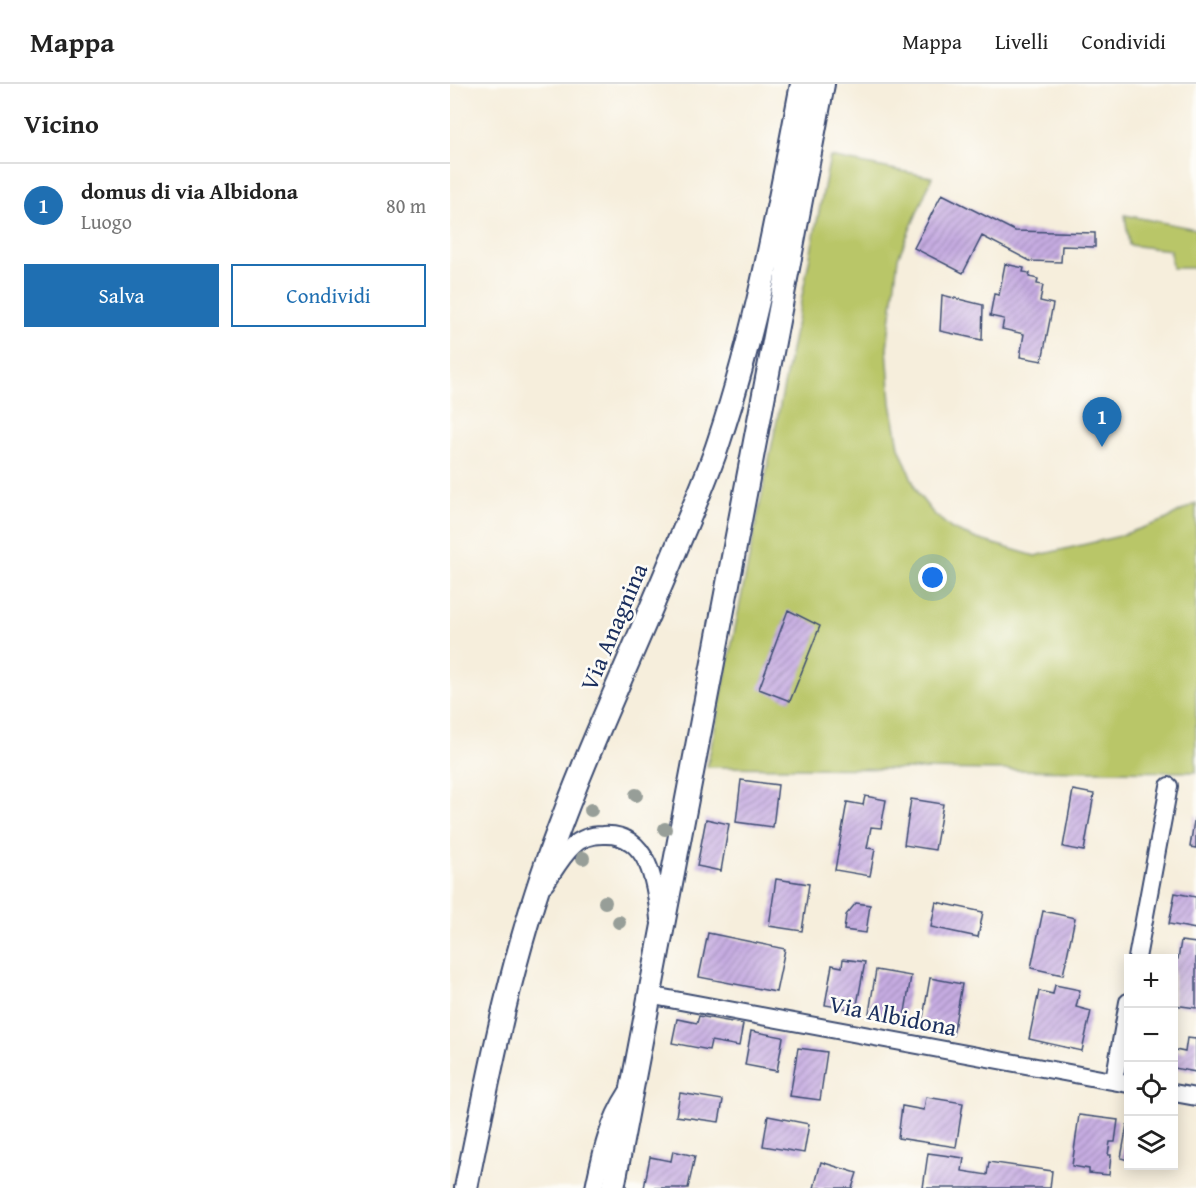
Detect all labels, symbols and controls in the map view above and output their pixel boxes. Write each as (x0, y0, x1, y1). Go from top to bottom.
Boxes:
text: Mappa (30, 21, 115, 62)
text: Mappa (902, 26, 962, 57)
text: Livelli (995, 26, 1049, 57)
text: Condividi (1082, 26, 1166, 57)
text: Vicino (24, 104, 99, 143)
text: domus di via Albidona (81, 175, 298, 207)
text: 1 (38, 191, 49, 220)
text: 80 m (386, 191, 426, 220)
text: Luogo (81, 207, 132, 236)
button: Salva (24, 264, 219, 327)
button: Condividi (231, 264, 426, 327)
pin: 1 (1082, 398, 1122, 447)
street label: Via Anagnina (571, 557, 656, 696)
your location (918, 563, 947, 592)
map controls (1124, 954, 1178, 1170)
button: + (1124, 954, 1178, 1008)
street label: Via Albidona (826, 986, 961, 1045)
button: − (1124, 1008, 1178, 1062)
button: locate (1124, 1062, 1178, 1116)
button: layers (1124, 1116, 1178, 1170)

